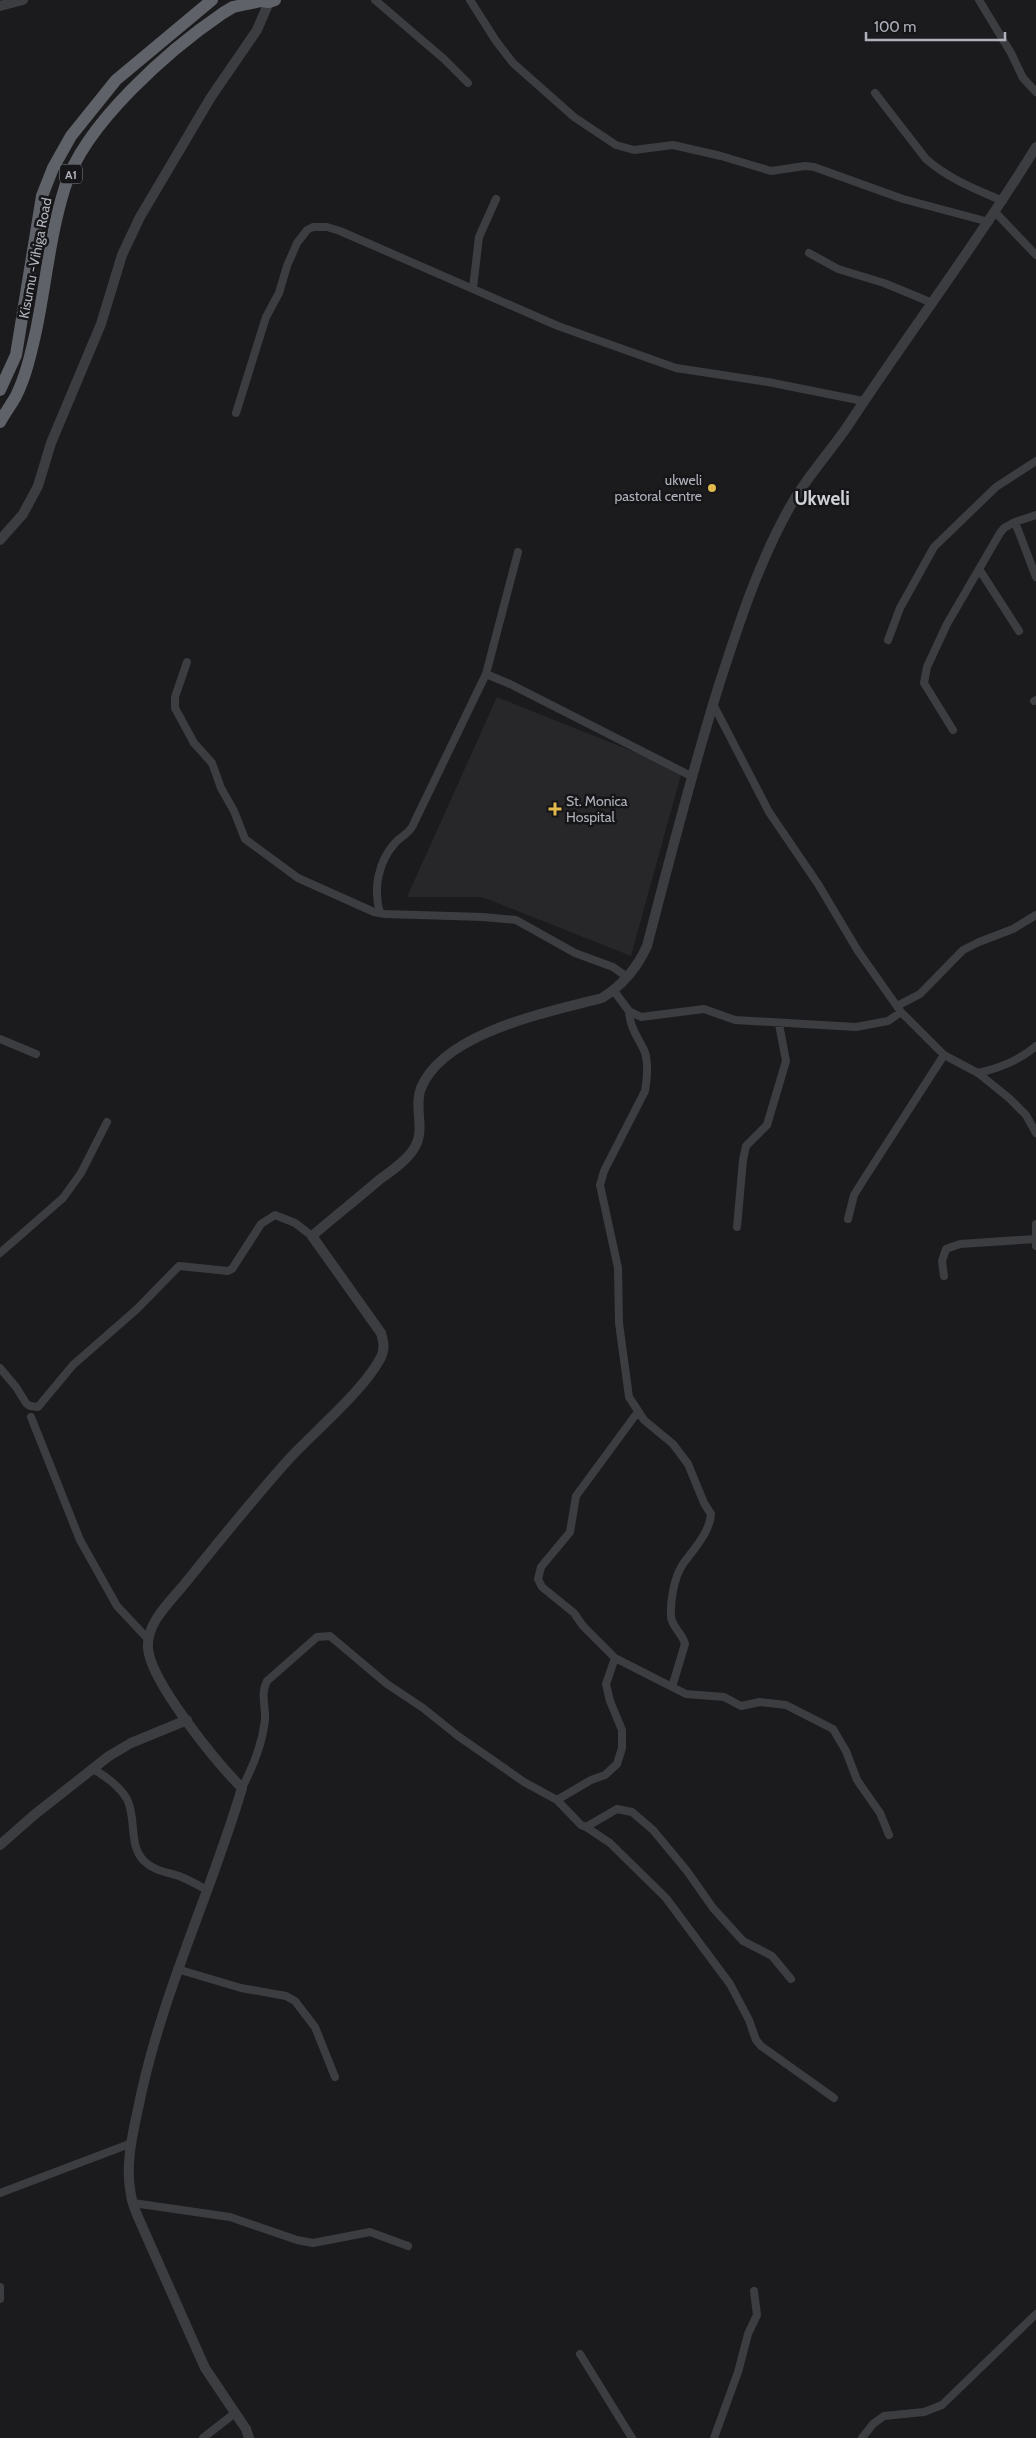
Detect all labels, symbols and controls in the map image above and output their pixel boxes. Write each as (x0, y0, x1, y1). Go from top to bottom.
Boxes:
scale bar (866, 10, 1005, 42)
text: 100 m (874, 18, 916, 36)
road number: A1 (60, 164, 82, 183)
street label: Kisumu -Vihiga Road (14, 196, 56, 320)
place label: ukweli pastoral centre (615, 471, 702, 505)
marker: ukweli pastoral centre (706, 482, 718, 494)
district label: Ukweli (794, 487, 850, 510)
place label: St. Monica Hospital (566, 792, 628, 826)
marker: St. Monica Hospital (548, 802, 562, 816)

